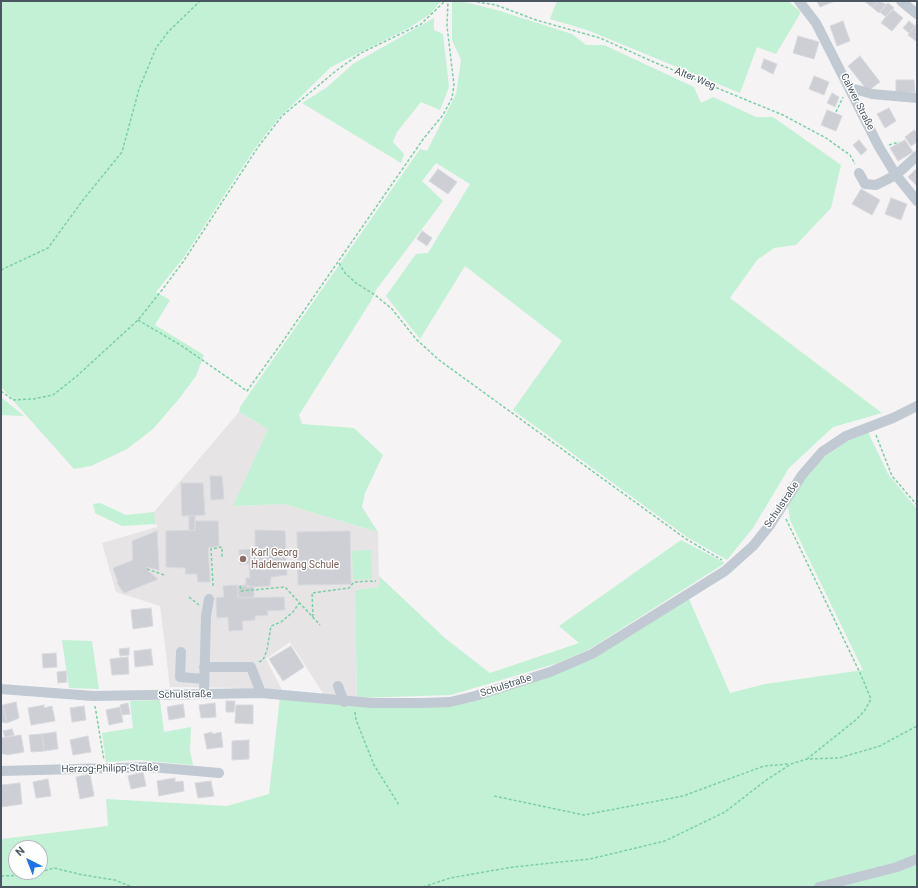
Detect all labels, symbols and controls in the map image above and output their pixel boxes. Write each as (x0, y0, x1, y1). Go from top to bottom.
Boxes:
street label: Alter Weg (673, 65, 717, 93)
street label: Calwer Straße (838, 72, 876, 132)
street label: Schulstraße (762, 480, 802, 530)
place label: Karl Georg Haldenwang Schule (251, 547, 339, 570)
marker: Karl Georg Haldenwang Schule (238, 554, 248, 564)
street label: Schulstraße (479, 672, 533, 700)
street label: Schulstraße (158, 689, 212, 701)
street label: Herzog-Philipp-Straße (61, 762, 159, 776)
north arrow (8, 840, 48, 880)
text: N (13, 844, 28, 859)

